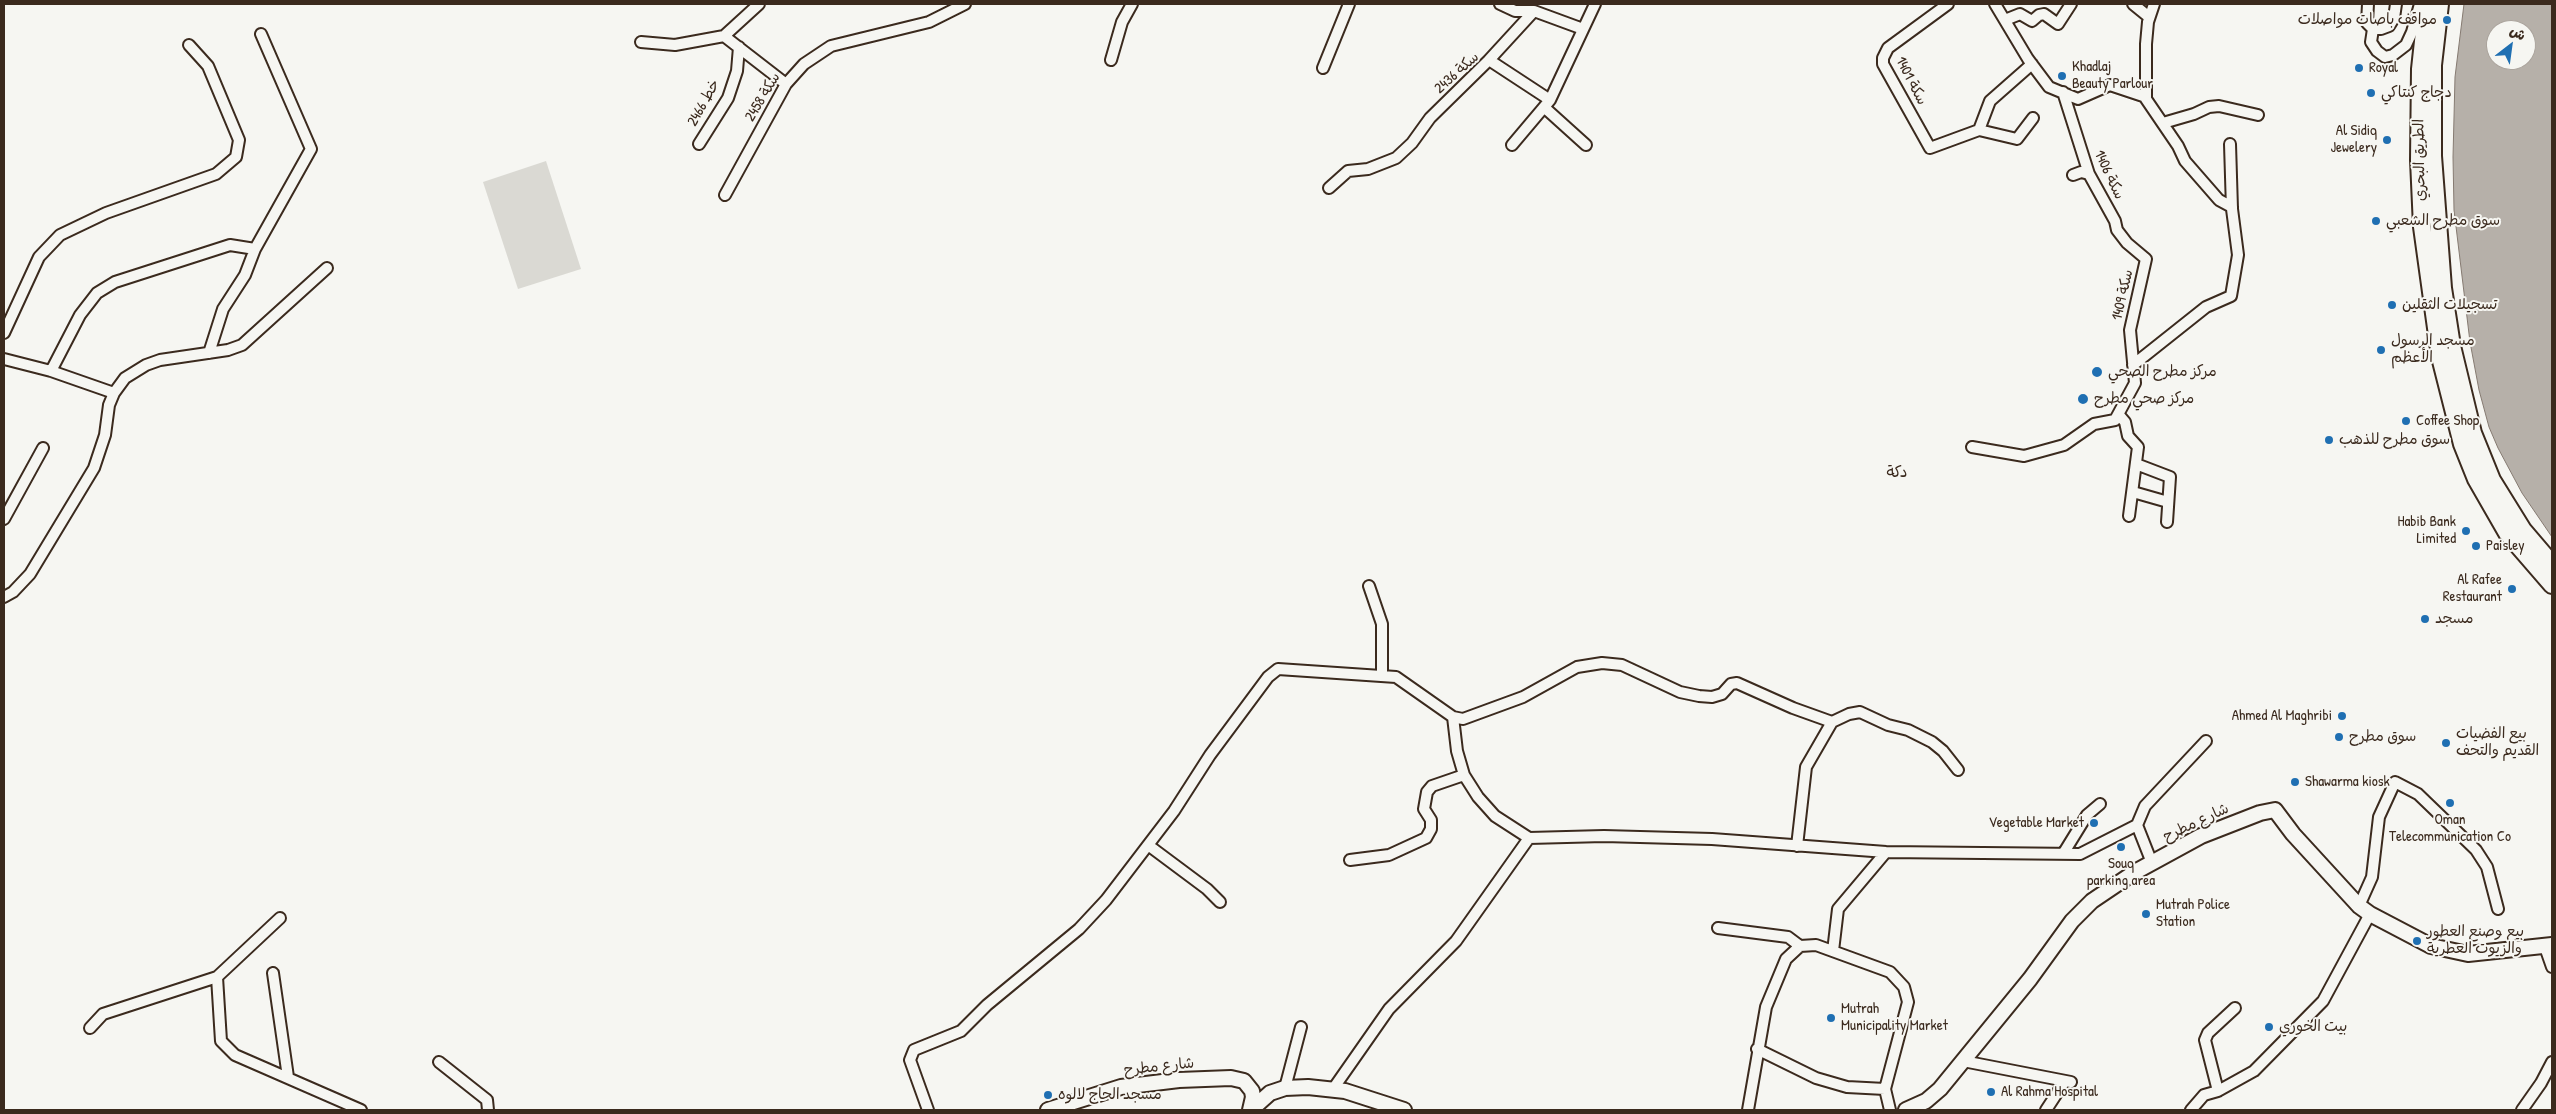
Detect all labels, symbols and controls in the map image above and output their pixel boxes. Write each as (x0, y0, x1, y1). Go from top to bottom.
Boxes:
place label: مواقف باصات مواصلات (2298, 11, 2437, 29)
marker: مواقف باصات مواصلات (2441, 14, 2453, 26)
north arrow (2486, 20, 2536, 70)
text: ش (2507, 20, 2530, 45)
street label: سكة 2436 (1431, 48, 1483, 98)
street label: 1401 سكة (1891, 54, 1931, 108)
place label: Khadlaj Beauty Parlour (2072, 58, 2153, 93)
place label: Royal (2369, 59, 2398, 77)
marker: Royal (2353, 62, 2365, 74)
street label: سكة 2458 (741, 69, 785, 125)
marker: Khadlaj Beauty Parlour (2056, 70, 2068, 82)
street label: 2466 خط (684, 76, 724, 130)
place label: دجاج كنتاكي (2381, 84, 2452, 102)
marker: دجاج كنتاكي (2365, 87, 2377, 99)
street label: الطريق البحري (2410, 119, 2430, 201)
place label: Al Sidiq Jewelery (2330, 122, 2377, 157)
marker: Al Sidiq Jewelery (2381, 134, 2393, 146)
street label: 1406 سكة (2090, 148, 2128, 202)
place label: سوق مطرح الشعبي (2386, 212, 2500, 230)
marker: سوق مطرح الشعبي (2370, 215, 2382, 227)
street label: 1409 سكة (2108, 268, 2138, 322)
place label: تسجيلات الثقلين (2402, 296, 2497, 314)
marker: تسجيلات الثقلين (2386, 299, 2398, 311)
place label: مسجد الرسول الأعظم (2391, 332, 2475, 367)
marker: مسجد الرسول الأعظم (2375, 344, 2387, 356)
place label: مركز مطرح الصحي (2108, 363, 2217, 381)
marker: مركز مطرح الصحي (2090, 365, 2104, 379)
place label: مركز صحي مطرح (2094, 390, 2194, 408)
marker: مركز صحي مطرح (2076, 392, 2090, 406)
place label: Coffee Shop (2416, 412, 2479, 430)
marker: Coffee Shop (2400, 415, 2412, 427)
place label: سوق مطرح للذهب (2339, 431, 2450, 449)
marker: سوق مطرح للذهب (2323, 434, 2335, 446)
district label: دكة (1887, 463, 1907, 483)
place label: Habib Bank Limited (2397, 513, 2456, 548)
marker: Habib Bank Limited (2460, 525, 2472, 537)
place label: Paisley (2486, 537, 2525, 555)
marker: Paisley (2470, 540, 2482, 552)
place label: Al Rafee Restaurant (2443, 571, 2502, 606)
marker: Al Rafee Restaurant (2506, 583, 2518, 595)
place label: مسجد (2435, 610, 2474, 628)
marker: مسجد (2419, 613, 2431, 625)
place label: Ahmed Al Maghribi (2232, 707, 2332, 725)
marker: Ahmed Al Maghribi (2336, 710, 2348, 722)
place label: بيع الفضيات القديم والتحف (2456, 725, 2539, 760)
place label: سوق مطرح (2349, 728, 2416, 746)
marker: سوق مطرح (2333, 731, 2345, 743)
marker: بيع الفضيات القديم والتحف (2440, 737, 2452, 749)
place label: Shawarma kiosk (2305, 773, 2390, 791)
marker: Shawarma kiosk (2289, 776, 2301, 788)
marker: Oman Telecommunication Co (2444, 797, 2456, 809)
street label: شارع مطرح (2160, 800, 2232, 846)
place label: Oman Telecommunication Co (2389, 811, 2511, 846)
place label: Vegetable Market (1988, 814, 2084, 832)
marker: Vegetable Market (2088, 817, 2100, 829)
marker: Souq parking area (2115, 841, 2127, 853)
place label: Souq parking area (2087, 855, 2155, 890)
place label: Mutrah Police Station (2156, 896, 2230, 931)
marker: Mutrah Police Station (2140, 908, 2152, 920)
place label: بيع وصنع العطور والزيوت العطرية (2427, 923, 2524, 958)
marker: بيع وصنع العطور والزيوت العطرية (2411, 935, 2423, 947)
place label: Mutrah Municipality Market (1841, 1000, 1948, 1035)
marker: Mutrah Municipality Market (1825, 1012, 1837, 1024)
place label: بيت الخوري (2279, 1018, 2347, 1036)
marker: بيت الخوري (2263, 1021, 2275, 1033)
street label: شارع مطرح (1123, 1054, 1195, 1080)
place label: Al Rahma Hospital (2001, 1083, 2098, 1101)
place label: مسجد الحاج لالوه (1058, 1086, 1162, 1104)
marker: Al Rahma Hospital (1985, 1086, 1997, 1098)
marker: مسجد الحاج لالوه (1042, 1089, 1054, 1101)

